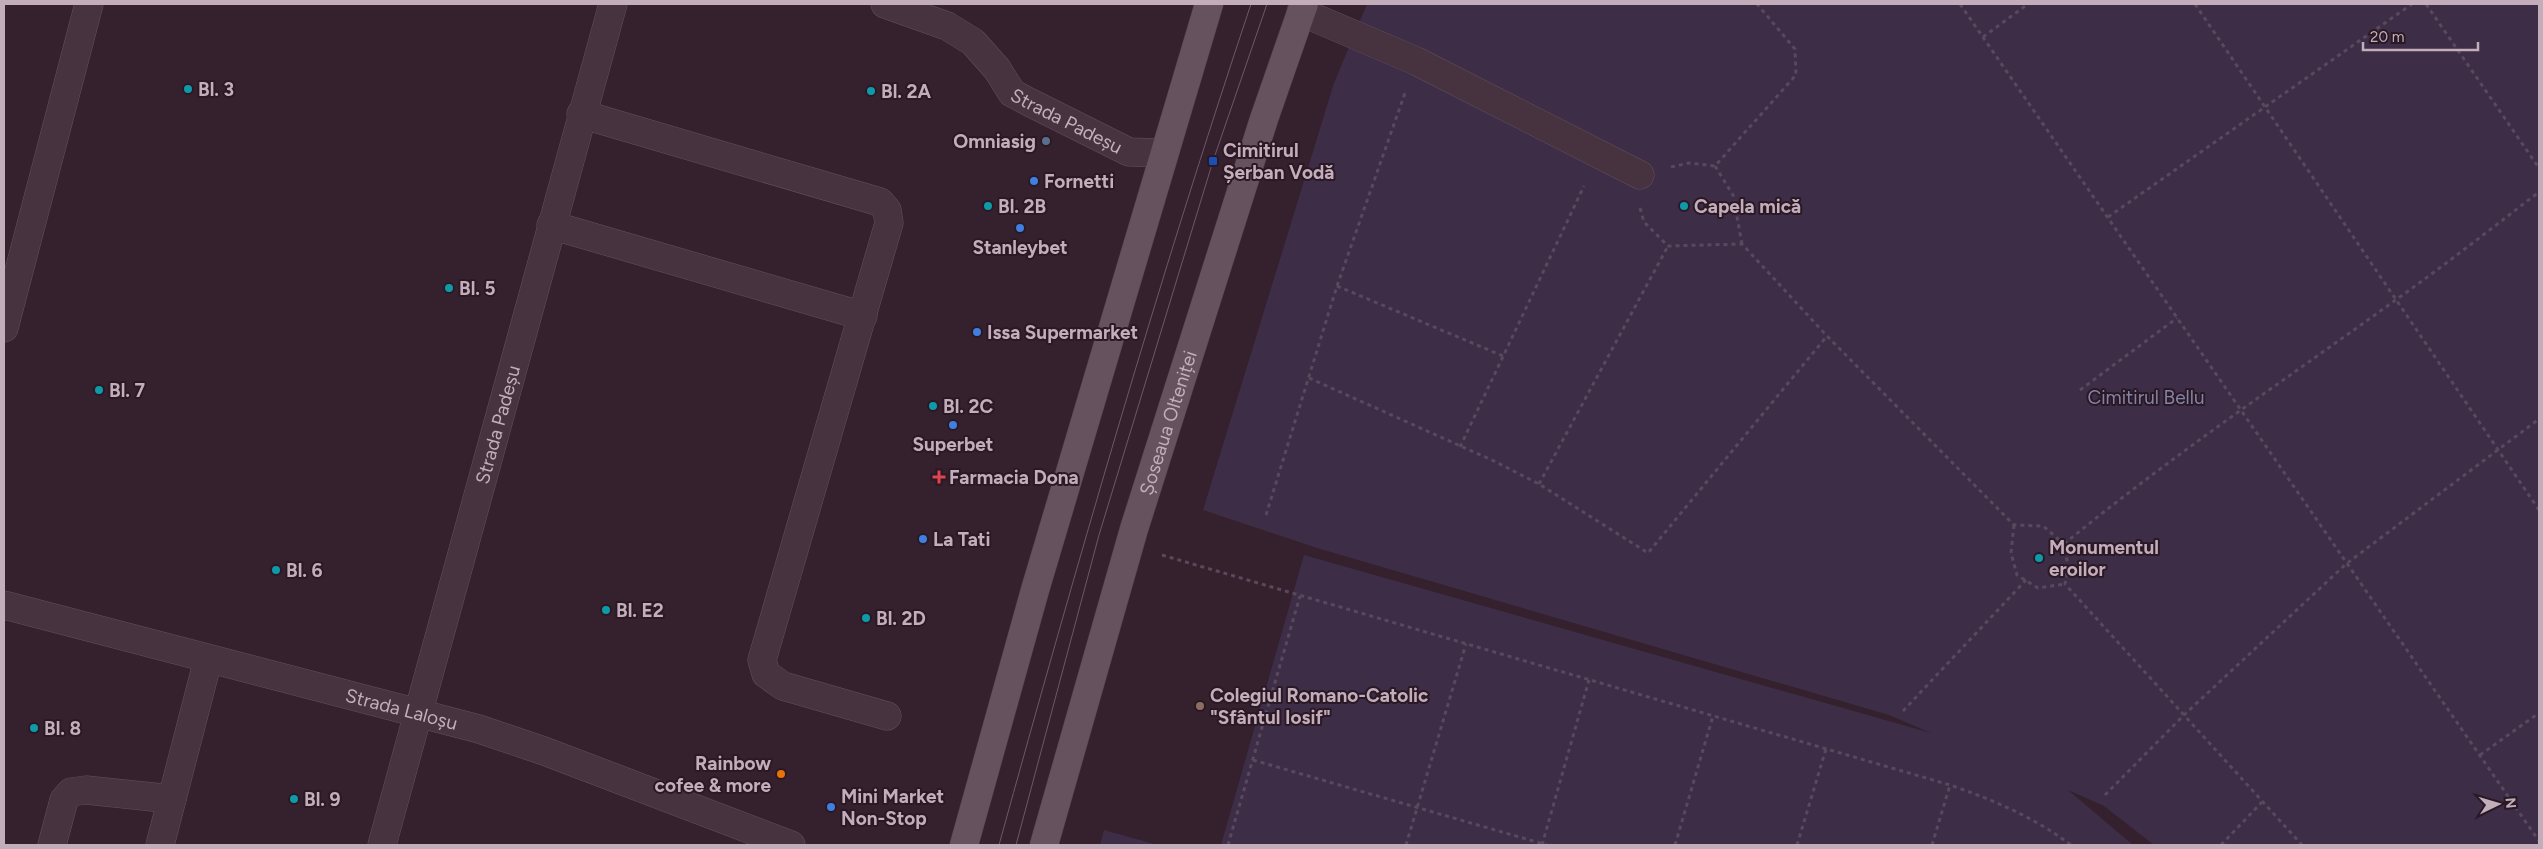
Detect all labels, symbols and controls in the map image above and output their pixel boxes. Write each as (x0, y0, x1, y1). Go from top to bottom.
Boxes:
scale bar (2363, 20, 2478, 52)
text: 20 m (2370, 28, 2404, 46)
place label: Bl. 3 (198, 78, 234, 101)
place label: Bl. 2A (881, 80, 932, 103)
marker: Bl. 3 (182, 83, 194, 95)
street label: Strada Padeșu (1007, 83, 1126, 158)
marker: Bl. 2A (865, 85, 877, 97)
place label: Omniasig (953, 130, 1036, 153)
marker: Omniasig (1040, 135, 1052, 147)
place label: Cimitirul Șerban Vodă (1223, 139, 1334, 184)
marker: Cimitirul Șerban Vodă (1207, 155, 1219, 167)
place label: Fornetti (1044, 170, 1114, 193)
marker: Fornetti (1028, 175, 1040, 187)
place label: Bl. 2B (998, 195, 1046, 218)
place label: Capela mică (1694, 195, 1801, 218)
marker: Bl. 2B (982, 200, 994, 212)
marker: Capela mică (1678, 200, 1690, 212)
marker: Stanleybet (1014, 222, 1026, 234)
place label: Stanleybet (972, 236, 1068, 259)
place label: Bl. 5 (459, 277, 496, 300)
marker: Bl. 5 (443, 282, 455, 294)
place label: Issa Supermarket (987, 321, 1138, 344)
marker: Issa Supermarket (971, 326, 983, 338)
street label: Șoseaua Olteniței (1134, 348, 1201, 498)
street label: Strada Padeșu (470, 363, 525, 486)
place label: Bl. 7 (109, 379, 145, 402)
marker: Bl. 7 (93, 384, 105, 396)
park label: Cimitirul Bellu (2087, 386, 2205, 409)
place label: Bl. 2C (943, 395, 994, 418)
marker: Bl. 2C (927, 400, 939, 412)
marker: Superbet (947, 419, 959, 431)
place label: Superbet (913, 433, 994, 456)
place label: Farmacia Dona (949, 466, 1079, 489)
marker: Farmacia Dona (933, 471, 945, 483)
place label: La Tati (933, 528, 990, 551)
marker: La Tati (917, 533, 929, 545)
place label: Monumentul eroilor (2049, 536, 2159, 581)
marker: Monumentul eroilor (2033, 552, 2045, 564)
place label: Bl. 6 (286, 559, 323, 582)
marker: Bl. 6 (270, 564, 282, 576)
place label: Bl. E2 (616, 599, 664, 622)
marker: Bl. E2 (600, 604, 612, 616)
place label: Bl. 2D (876, 607, 926, 630)
marker: Bl. 2D (860, 612, 872, 624)
street label: Strada Laloșu (343, 683, 460, 734)
place label: Colegiul Romano-Catolic "Sfântul Iosif" (1210, 684, 1428, 729)
marker: Colegiul Romano-Catolic "Sfântul Iosif" (1194, 700, 1206, 712)
place label: Bl. 8 (44, 717, 81, 740)
marker: Bl. 8 (28, 722, 40, 734)
place label: Rainbow cofee & more (655, 752, 771, 797)
marker: Rainbow cofee & more (775, 768, 787, 780)
north arrow (2473, 779, 2523, 829)
place label: Mini Market Non-Stop (841, 785, 944, 830)
place label: Bl. 9 (304, 788, 341, 811)
marker: Bl. 9 (288, 793, 300, 805)
text: N (2502, 797, 2519, 809)
marker: Mini Market Non-Stop (825, 801, 837, 813)

